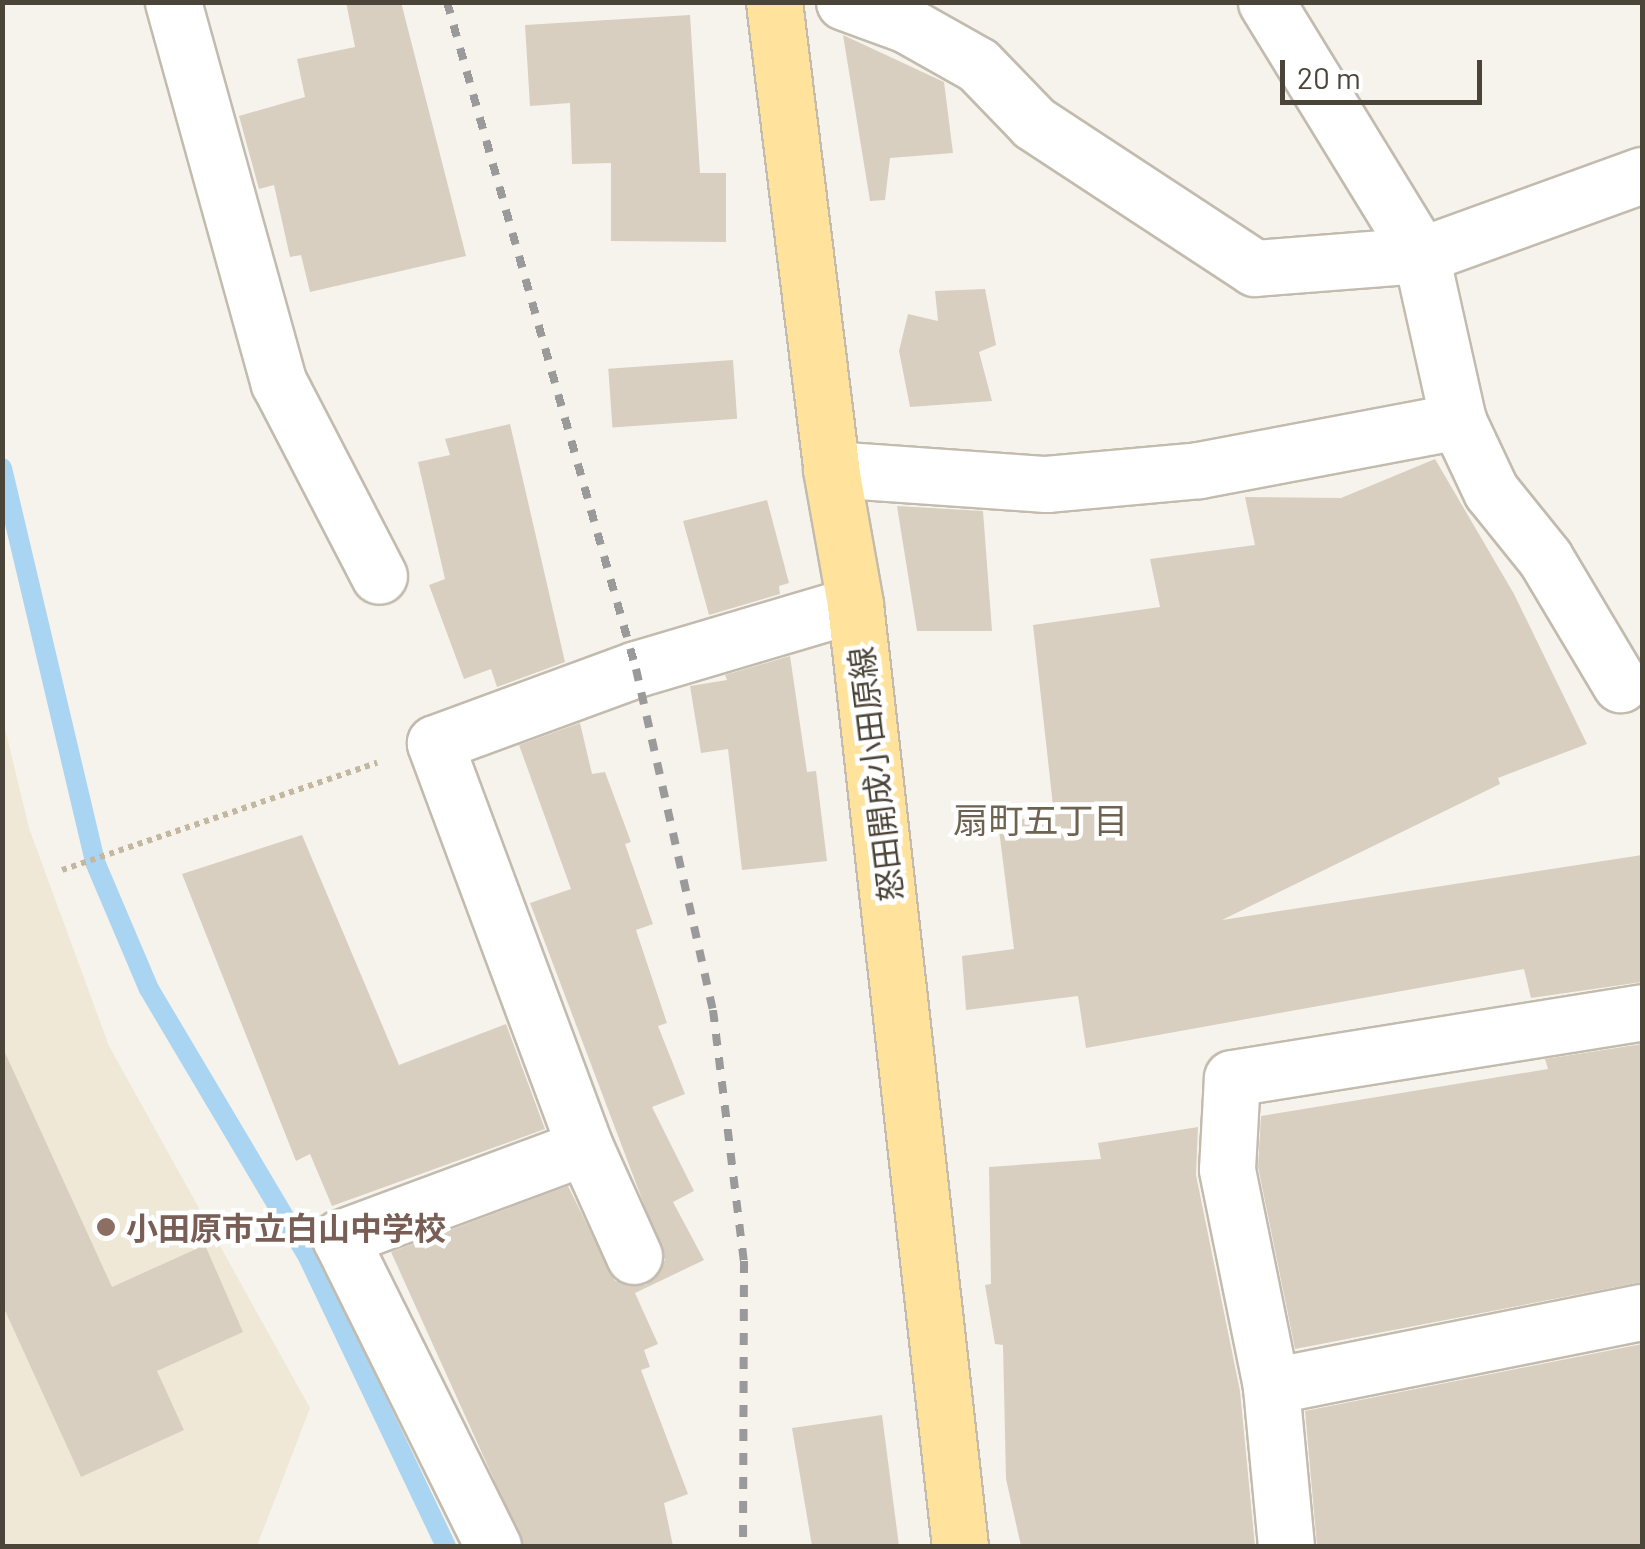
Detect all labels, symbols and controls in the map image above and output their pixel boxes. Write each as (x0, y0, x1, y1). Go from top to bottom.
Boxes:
scale bar (1285, 40, 1488, 102)
text: 20 m (1297, 59, 1361, 95)
street label: 怒田開成小田原線 (840, 645, 910, 903)
district label: 扇町五丁目 (954, 798, 1128, 840)
place label: 小田原市立白山中学校 (126, 1208, 446, 1246)
marker: 小田原市立白山中学校 (95, 1216, 117, 1238)

